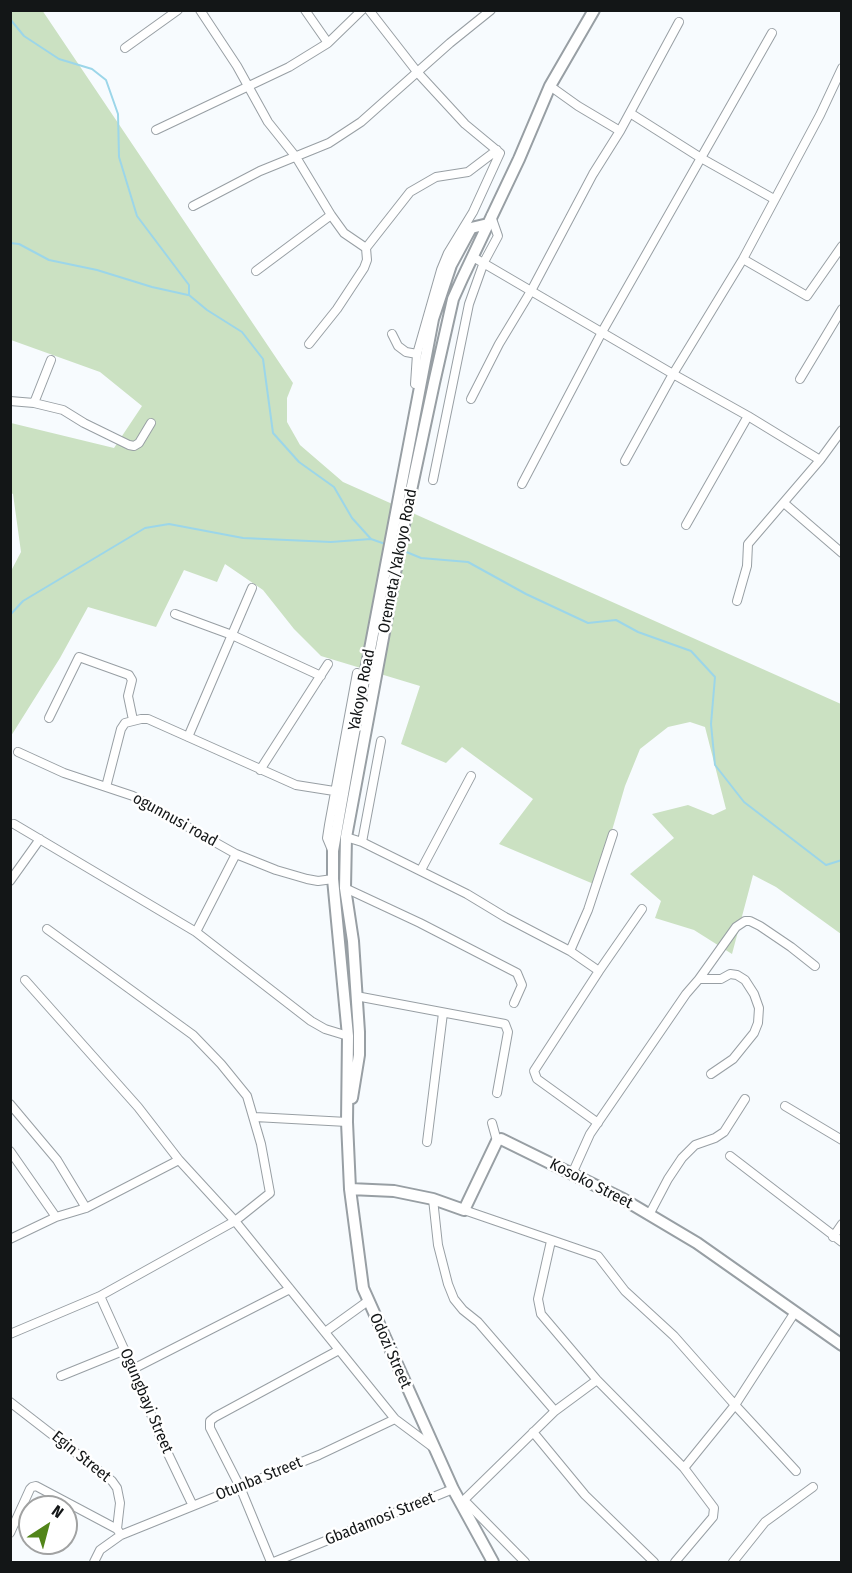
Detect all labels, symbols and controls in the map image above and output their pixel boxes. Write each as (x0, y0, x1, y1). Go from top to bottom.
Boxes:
street label: Oremeta/Yakoyo Road (375, 487, 421, 635)
street label: Yakoyo Road (345, 648, 379, 732)
street label: ogunnusi road (129, 789, 221, 851)
street label: Kosoko Street (546, 1155, 636, 1213)
street label: Odozi Street (365, 1310, 415, 1392)
street label: Ogungbayi Street (115, 1346, 177, 1456)
street label: Egin Street (48, 1427, 114, 1487)
street label: Otunba Street (213, 1453, 305, 1505)
street label: Gbadamosi Street (322, 1488, 438, 1550)
north arrow (18, 1495, 78, 1555)
text: N (48, 1501, 67, 1522)

